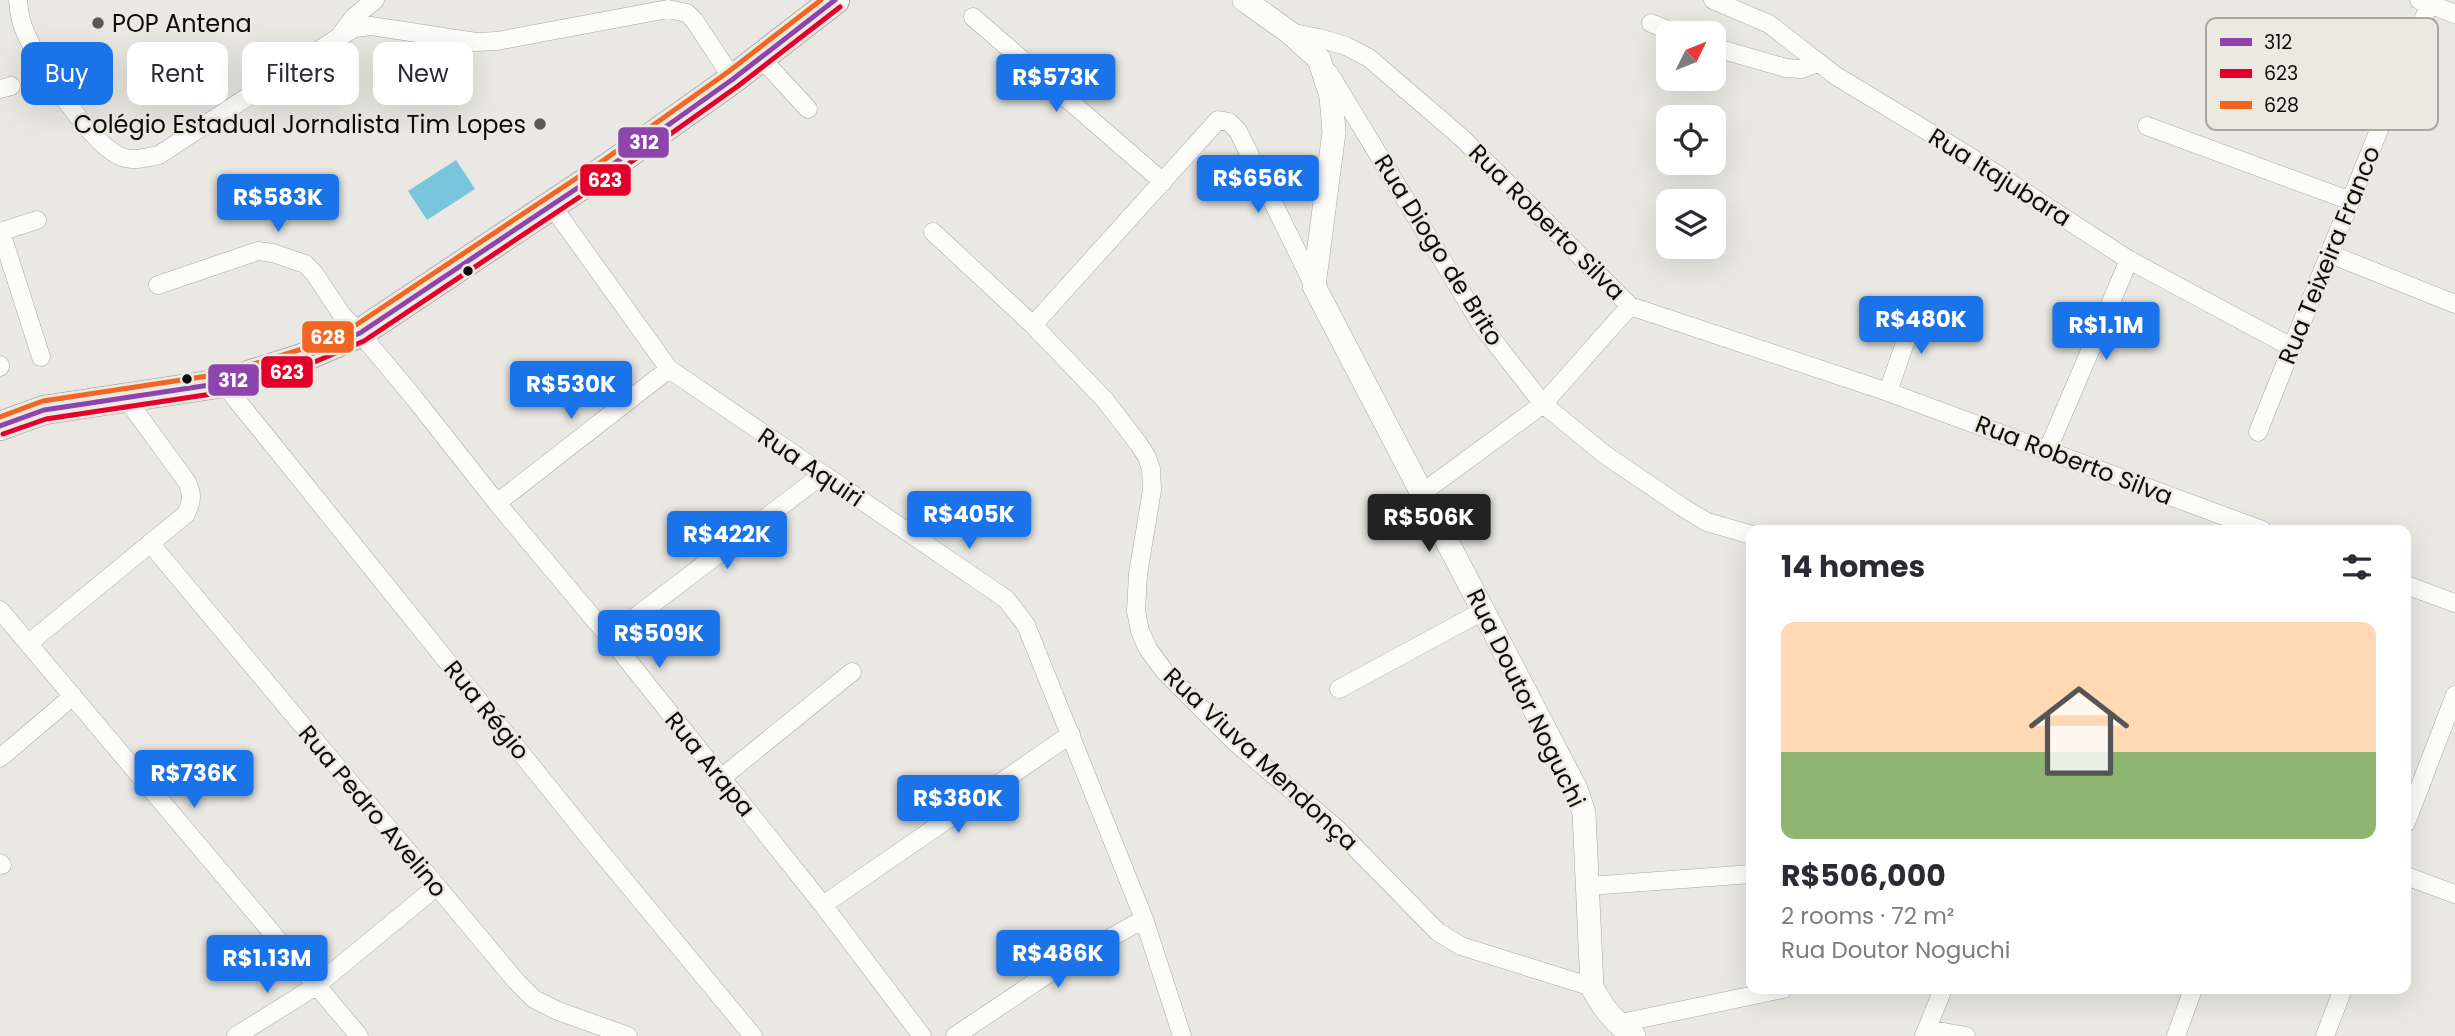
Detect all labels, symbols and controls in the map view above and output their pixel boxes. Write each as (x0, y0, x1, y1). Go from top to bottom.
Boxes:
place label: POP Antena (112, 7, 252, 40)
marker: POP Antena (90, 15, 106, 31)
legend (2206, 18, 2438, 130)
north arrow (1656, 21, 1726, 91)
map controls (1656, 21, 1726, 259)
text: 312 (2264, 29, 2292, 56)
chip: Buy (21, 42, 113, 105)
chip: Rent (127, 42, 228, 105)
chip: Filters (242, 42, 359, 105)
chip: New (373, 42, 473, 105)
pin: R$573K (999, 54, 1113, 114)
text: 623 (2264, 60, 2298, 87)
text: R$573K (1012, 61, 1100, 93)
text: 628 (2264, 92, 2299, 119)
button: locate (1656, 105, 1726, 175)
place label: Colégio Estadual Jornalista Tim Lopes (74, 108, 526, 141)
marker: Colégio Estadual Jornalista Tim Lopes (532, 116, 548, 132)
street label: Rua Itajubara (1922, 120, 2078, 234)
line badge: 312 (617, 126, 670, 159)
text: 312 (629, 129, 659, 156)
street label: Rua Roberto Silva (1462, 137, 1632, 307)
street label: Rua Teixeira Franco (2270, 141, 2388, 369)
street label: Rua Diogo de Brito (1367, 148, 1511, 352)
pin: R$656K (1201, 156, 1315, 215)
text: R$656K (1213, 162, 1303, 194)
line badge: 623 (579, 163, 632, 197)
text: 623 (588, 167, 622, 194)
pin: R$583K (221, 174, 335, 234)
text: R$583K (233, 181, 323, 213)
button: layers (1656, 189, 1726, 259)
unlabelled marker (461, 264, 475, 278)
pin: R$480K (1864, 296, 1978, 356)
pin: R$1.1M (2049, 302, 2163, 362)
text: R$480K (1875, 303, 1967, 335)
text: R$1.1M (2068, 309, 2144, 341)
line badge: 628 (301, 320, 355, 354)
text: 628 (310, 324, 346, 351)
line badge: 623 (260, 355, 314, 389)
text: 623 (270, 359, 304, 386)
pin: R$530K (514, 362, 628, 421)
line badge: 312 (207, 363, 260, 397)
text: 312 (218, 367, 248, 394)
text: R$530K (526, 368, 616, 400)
unlabelled marker (180, 372, 194, 386)
street label: Rua Roberto Silva (1971, 407, 2177, 513)
street label: Rua Aquiri (752, 419, 870, 515)
pin: R$405K (912, 491, 1026, 551)
pin: R$506K (1372, 494, 1486, 554)
text: R$405K (923, 498, 1015, 530)
text: R$506K (1384, 501, 1474, 533)
pin: R$422K (670, 512, 784, 571)
text: R$422K (683, 518, 771, 550)
text: 14 homes (1781, 545, 1925, 588)
icon: filters (2338, 548, 2376, 586)
street label: Rua Doutor Noguchi (1459, 583, 1593, 813)
pin: R$509K (602, 610, 716, 670)
text: R$509K (614, 617, 704, 649)
street label: Rua Régio (437, 653, 537, 767)
street label: Rua Viuva Mendonça (1157, 660, 1365, 858)
icon: home (2016, 668, 2142, 794)
street label: Rua Arapa (657, 705, 763, 823)
street label: Rua Pedro Avelino (291, 718, 455, 904)
pin: R$736K (137, 750, 251, 810)
text: R$736K (150, 757, 238, 789)
pin: R$380K (901, 776, 1015, 835)
text: R$380K (913, 782, 1003, 814)
text: R$506,000 (1781, 854, 1946, 897)
text: 2 rooms · 72 m² (1781, 900, 1954, 932)
pin: R$486K (1001, 930, 1115, 990)
text: Rua Doutor Noguchi (1781, 934, 2010, 966)
pin: R$1.13M (202, 936, 332, 995)
text: R$486K (1012, 937, 1104, 969)
text: R$1.13M (223, 942, 311, 974)

